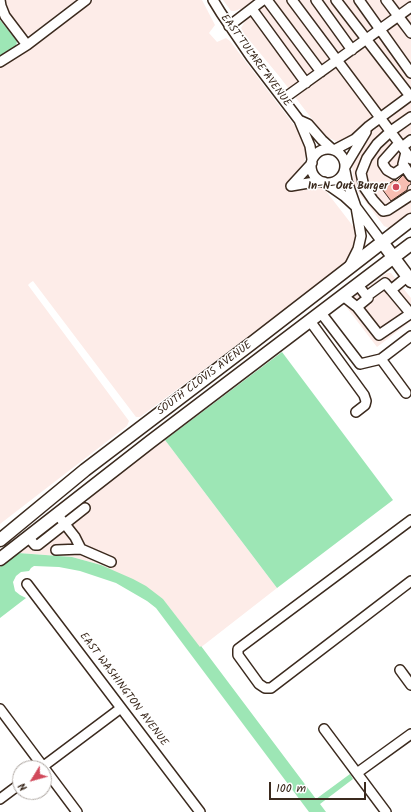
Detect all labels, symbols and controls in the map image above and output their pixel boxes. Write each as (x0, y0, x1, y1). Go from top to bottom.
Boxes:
street label: EAST TULARE AVENUE (217, 12, 293, 110)
place label: In-N-Out Burger (308, 180, 388, 194)
marker: In-N-Out Burger (391, 182, 401, 192)
street label: SOUTH CLOVIS AVENUE (155, 339, 255, 419)
street label: EAST WASHINGTON AVENUE (76, 630, 170, 750)
north arrow (12, 760, 52, 800)
scale bar (271, 774, 368, 800)
text: N (14, 778, 32, 795)
text: 100 m (276, 779, 306, 798)

